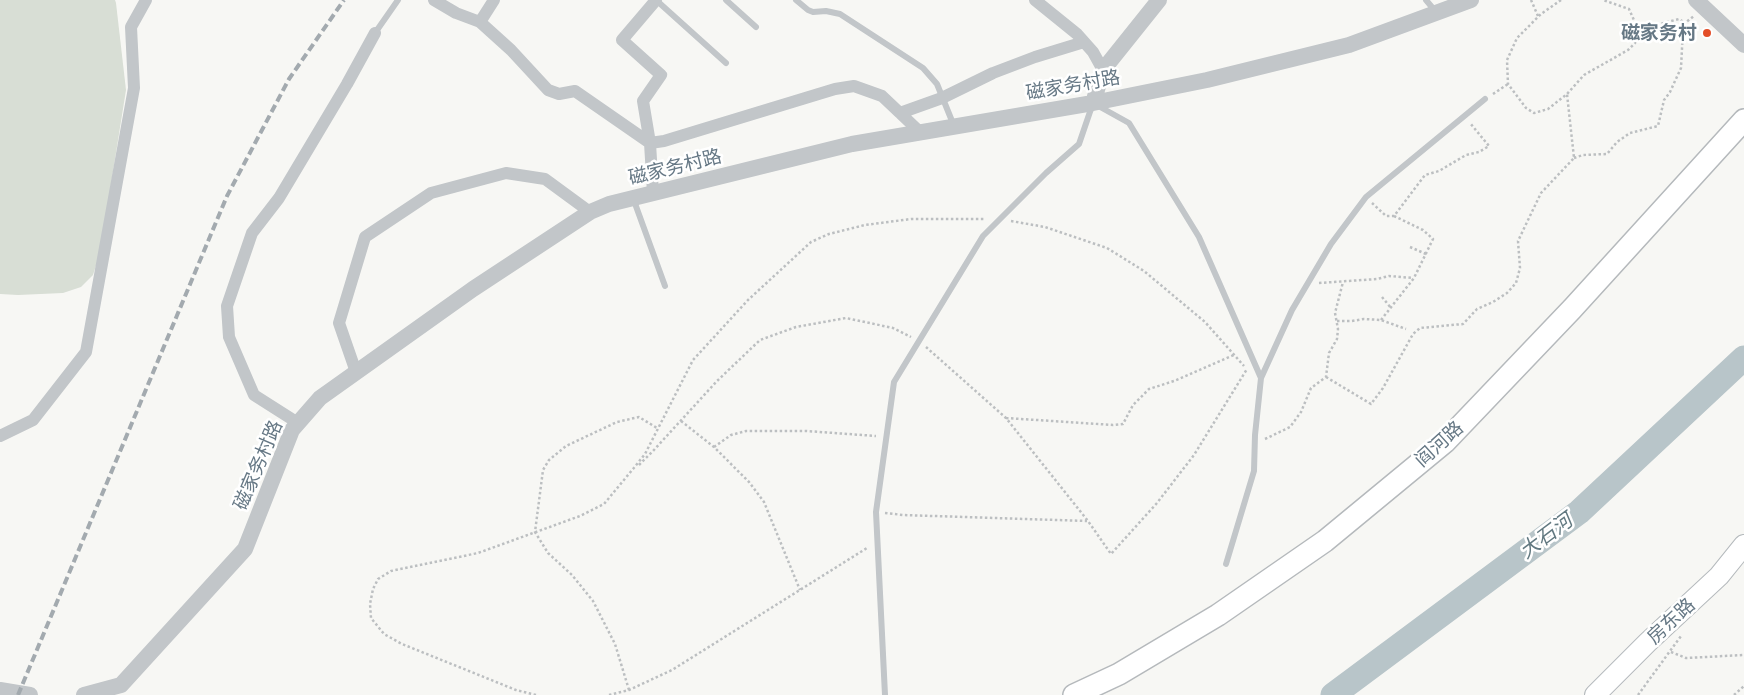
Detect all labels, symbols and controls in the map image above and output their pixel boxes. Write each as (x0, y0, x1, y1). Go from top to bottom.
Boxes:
place label: 磁家务村 (1621, 22, 1697, 44)
marker: 磁家务村 (1701, 27, 1713, 39)
street label: 磁家务村路 (1024, 66, 1122, 104)
street label: 磁家务村路 (626, 144, 724, 190)
street label: 阎河路 (1410, 416, 1468, 472)
street label: 磁家务村路 (229, 417, 287, 513)
water label: 大石河 (1515, 508, 1577, 564)
street label: 房东路 (1642, 593, 1700, 649)

